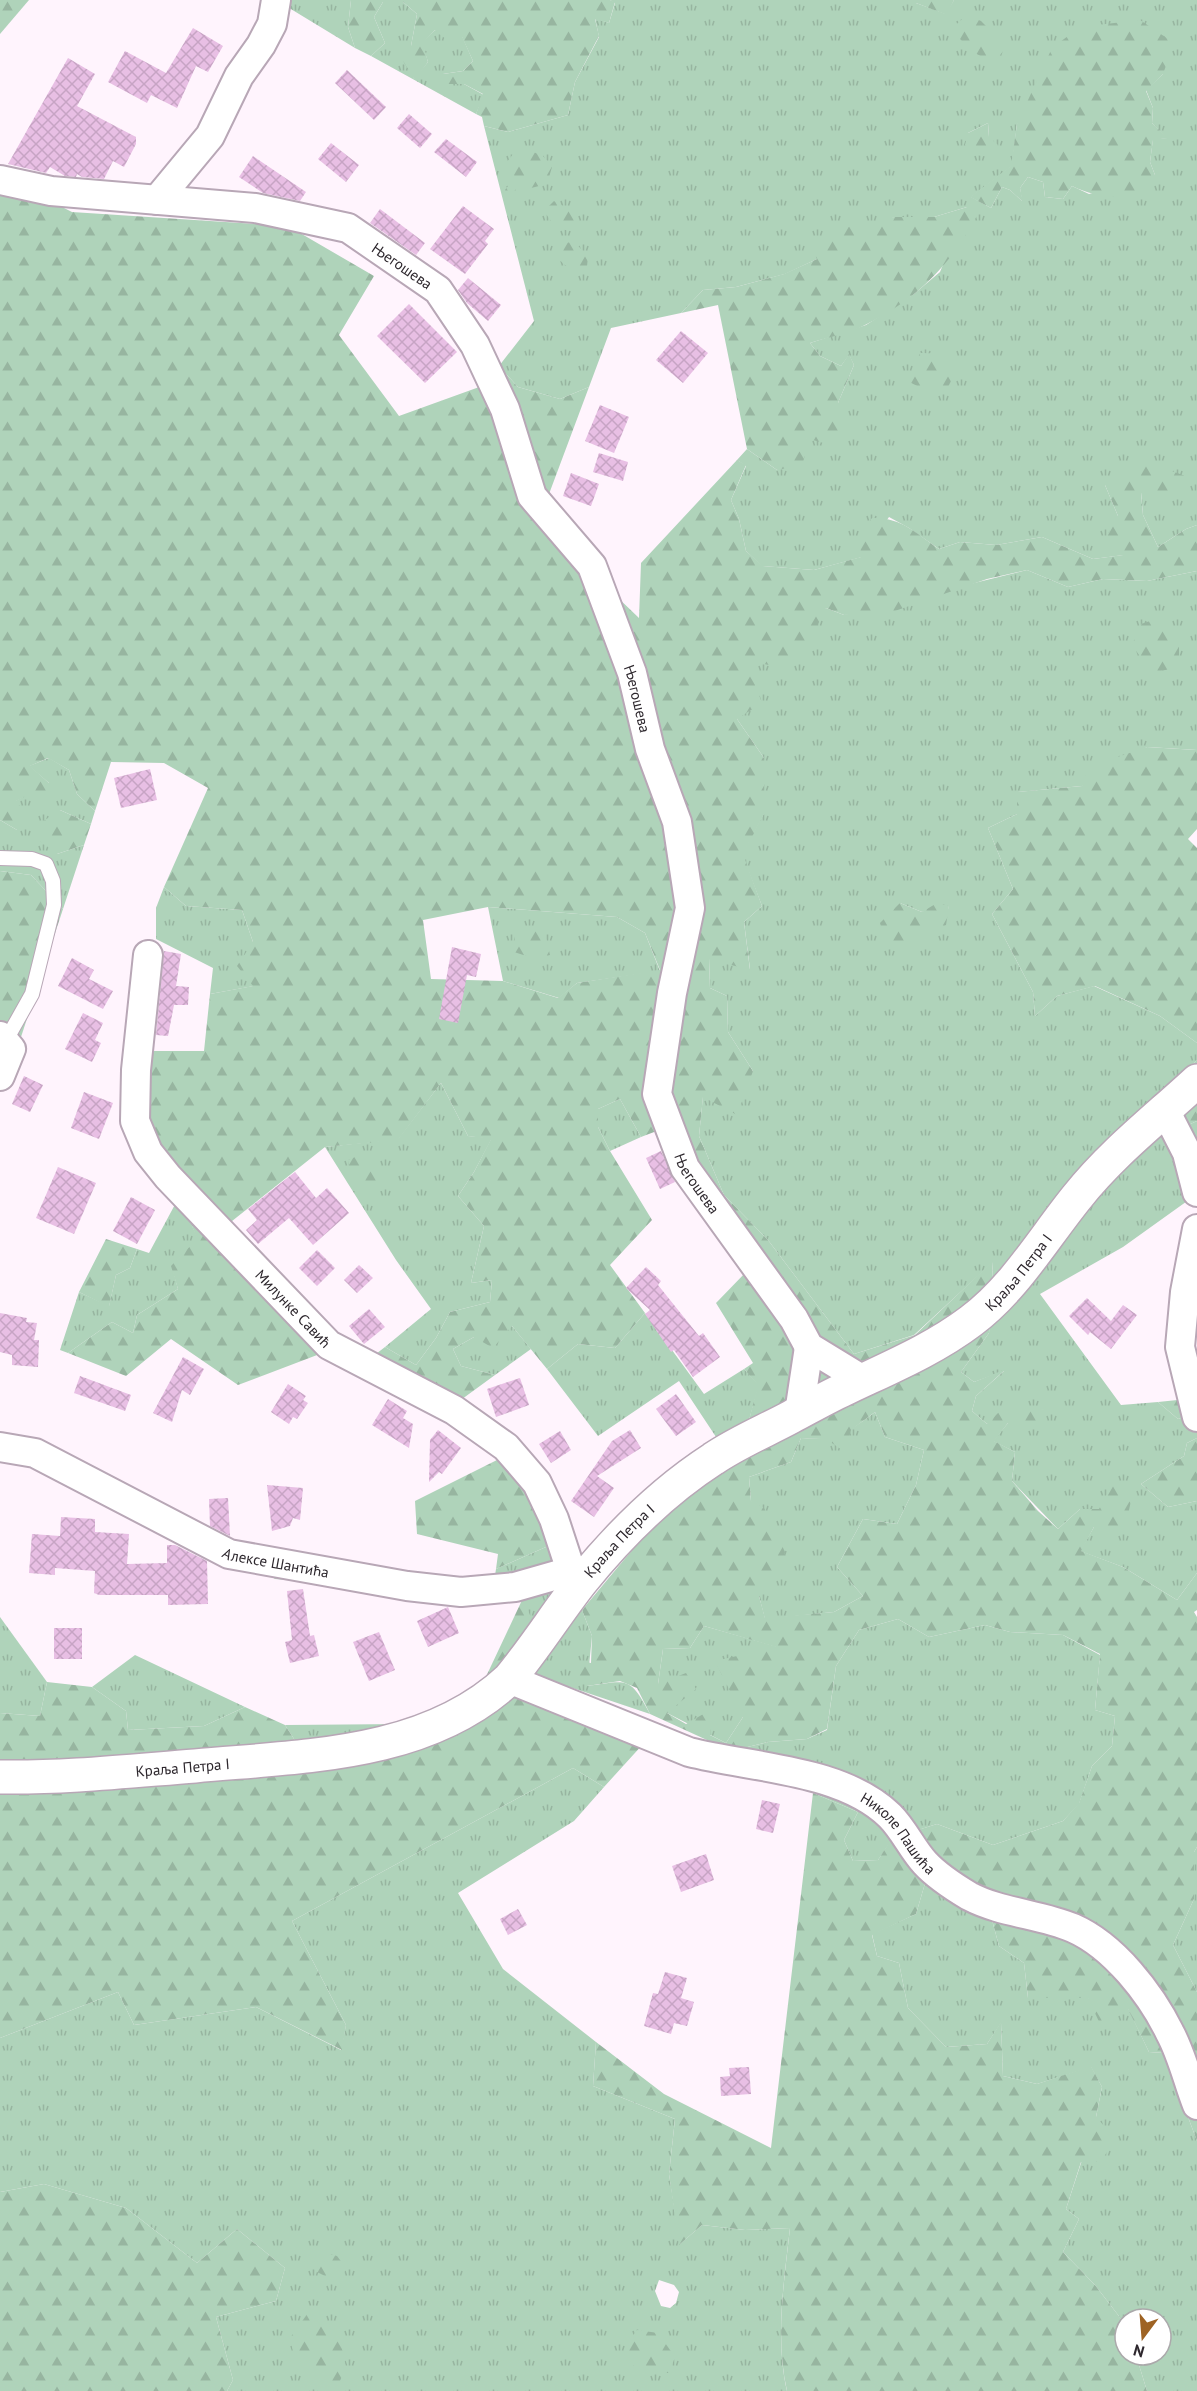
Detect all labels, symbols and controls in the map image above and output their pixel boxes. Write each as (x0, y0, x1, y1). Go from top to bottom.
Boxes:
street label: Његошева (368, 238, 436, 293)
street label: Његошева (620, 662, 655, 734)
street label: Његошева (671, 1150, 724, 1217)
street label: Краља Петра I (981, 1230, 1056, 1315)
street label: Милунке Савић (252, 1265, 336, 1351)
street label: Краља Петра I (579, 1499, 658, 1581)
street label: Алексе Шантића (219, 1543, 331, 1581)
street label: Краља Петра I (135, 1754, 230, 1780)
street label: Николе Пашића (857, 1788, 940, 1878)
north arrow (1113, 2307, 1173, 2367)
text: N (1131, 2340, 1147, 2362)

